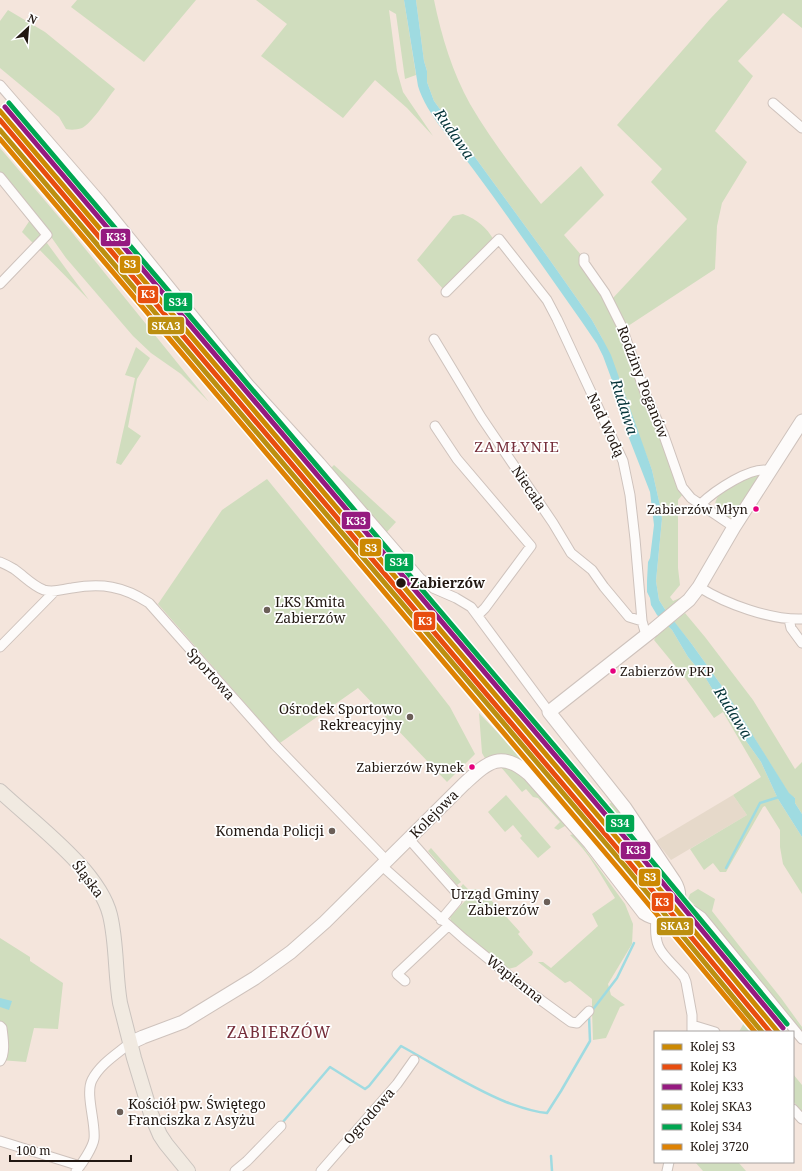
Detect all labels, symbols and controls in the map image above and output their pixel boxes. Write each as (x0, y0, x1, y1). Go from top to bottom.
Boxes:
north arrow (8, 8, 48, 48)
text: N (25, 10, 40, 27)
water label: Rudawa (430, 103, 480, 163)
line badge: K33 (100, 228, 131, 247)
text: K33 (106, 229, 126, 244)
line badge: S3 (119, 255, 141, 274)
text: S3 (124, 256, 136, 271)
line badge: K3 (137, 285, 159, 304)
text: K3 (141, 286, 155, 301)
line badge: S34 (163, 292, 193, 312)
text: S34 (169, 294, 187, 309)
line badge: SKA3 (147, 316, 185, 335)
text: SKA3 (152, 318, 180, 333)
street label: Rodziny Poganów (613, 323, 674, 442)
water label: Rudawa (606, 375, 643, 437)
street label: Nad Wodą (583, 389, 630, 460)
district label: ZAMŁYNIE (474, 436, 560, 456)
street label: Niecała (508, 462, 551, 514)
place label: Zabierzów Młyn (647, 500, 749, 518)
marker: Zabierzów Młyn (751, 504, 761, 514)
line badge: K33 (341, 511, 371, 530)
text: K33 (346, 513, 366, 528)
line badge: S3 (359, 538, 382, 557)
text: S3 (365, 540, 377, 555)
line badge: S34 (384, 553, 414, 572)
text: S34 (390, 554, 408, 569)
place label: Zabierzów (410, 573, 485, 592)
marker: Zabierzów (394, 576, 408, 590)
place label: LKS Kmita Zabierzów (275, 592, 347, 627)
marker: LKS Kmita Zabierzów (262, 605, 272, 615)
line badge: K3 (413, 611, 436, 631)
text: K3 (418, 613, 432, 628)
street label: Sportowa (183, 644, 240, 704)
place label: Zabierzów PKP (620, 662, 714, 680)
marker: Zabierzów PKP (608, 666, 618, 676)
water label: Rudawa (710, 682, 758, 742)
place label: Ośrodek Sportowo Rekreacyjny (279, 699, 402, 734)
marker: Ośrodek Sportowo Rekreacyjny (405, 712, 415, 722)
place label: Zabierzów Rynek (356, 758, 464, 776)
marker: Zabierzów Rynek (467, 762, 477, 772)
street label: Kolejowa (405, 785, 462, 842)
line badge: S34 (605, 814, 635, 833)
text: S34 (611, 815, 629, 830)
place label: Komenda Policji (216, 821, 325, 840)
marker: Komenda Policji (327, 826, 337, 836)
line badge: K33 (620, 841, 651, 860)
text: K33 (626, 842, 646, 857)
street label: Śląska (68, 856, 109, 901)
line badge: S3 (638, 868, 661, 887)
text: S3 (644, 869, 656, 884)
place label: Urząd Gminy Zabierzów (451, 884, 540, 919)
line badge: K3 (651, 892, 674, 912)
text: K3 (655, 894, 669, 909)
marker: Urząd Gminy Zabierzów (542, 897, 552, 907)
line badge: SKA3 (656, 917, 694, 936)
text: SKA3 (661, 918, 689, 933)
street label: Wapienna (483, 950, 548, 1007)
district label: ZABIERZÓW (227, 1021, 331, 1043)
legend (654, 1031, 794, 1163)
text: Kolej S3 (690, 1038, 735, 1055)
text: Kolej K3 (690, 1058, 737, 1075)
text: Kolej K33 (690, 1078, 744, 1095)
street label: Ogrodowa (339, 1083, 399, 1148)
place label: Kościół pw. Świętego Franciszka z Asyżu (128, 1094, 266, 1129)
text: Kolej SKA3 (690, 1098, 752, 1115)
marker: Kościół pw. Świętego Franciszka z Asyżu (115, 1107, 125, 1117)
text: Kolej S34 (690, 1118, 742, 1135)
scale bar (10, 1137, 131, 1163)
text: Kolej 3720 (690, 1138, 749, 1155)
text: 100 m (16, 1142, 51, 1159)

